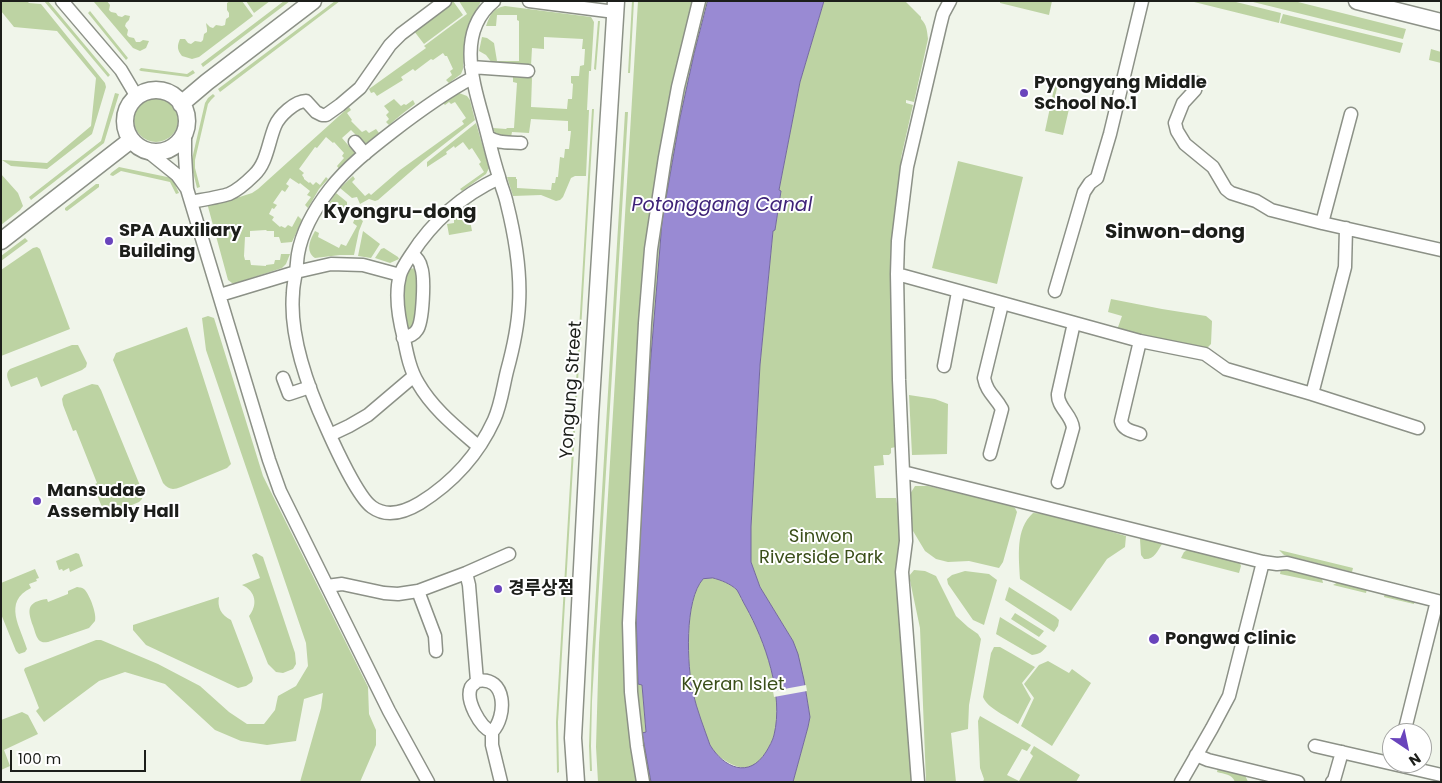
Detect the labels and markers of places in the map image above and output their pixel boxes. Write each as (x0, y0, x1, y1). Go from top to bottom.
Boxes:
place label: Pyongyang Middle School No.1 (1034, 72, 1207, 115)
marker: Pyongyang Middle School No.1 (1018, 87, 1030, 99)
place label: SPA Auxiliary Building (119, 220, 242, 262)
marker: SPA Auxiliary Building (103, 235, 115, 247)
place label: Mansudae Assembly Hall (47, 480, 179, 522)
marker: Mansudae Assembly Hall (31, 495, 43, 507)
place label: 경루상점 (508, 578, 574, 600)
marker: 경루상점 (492, 583, 504, 595)
place label: Pongwa Clinic (1165, 628, 1296, 650)
marker: Pongwa Clinic (1147, 632, 1161, 646)

